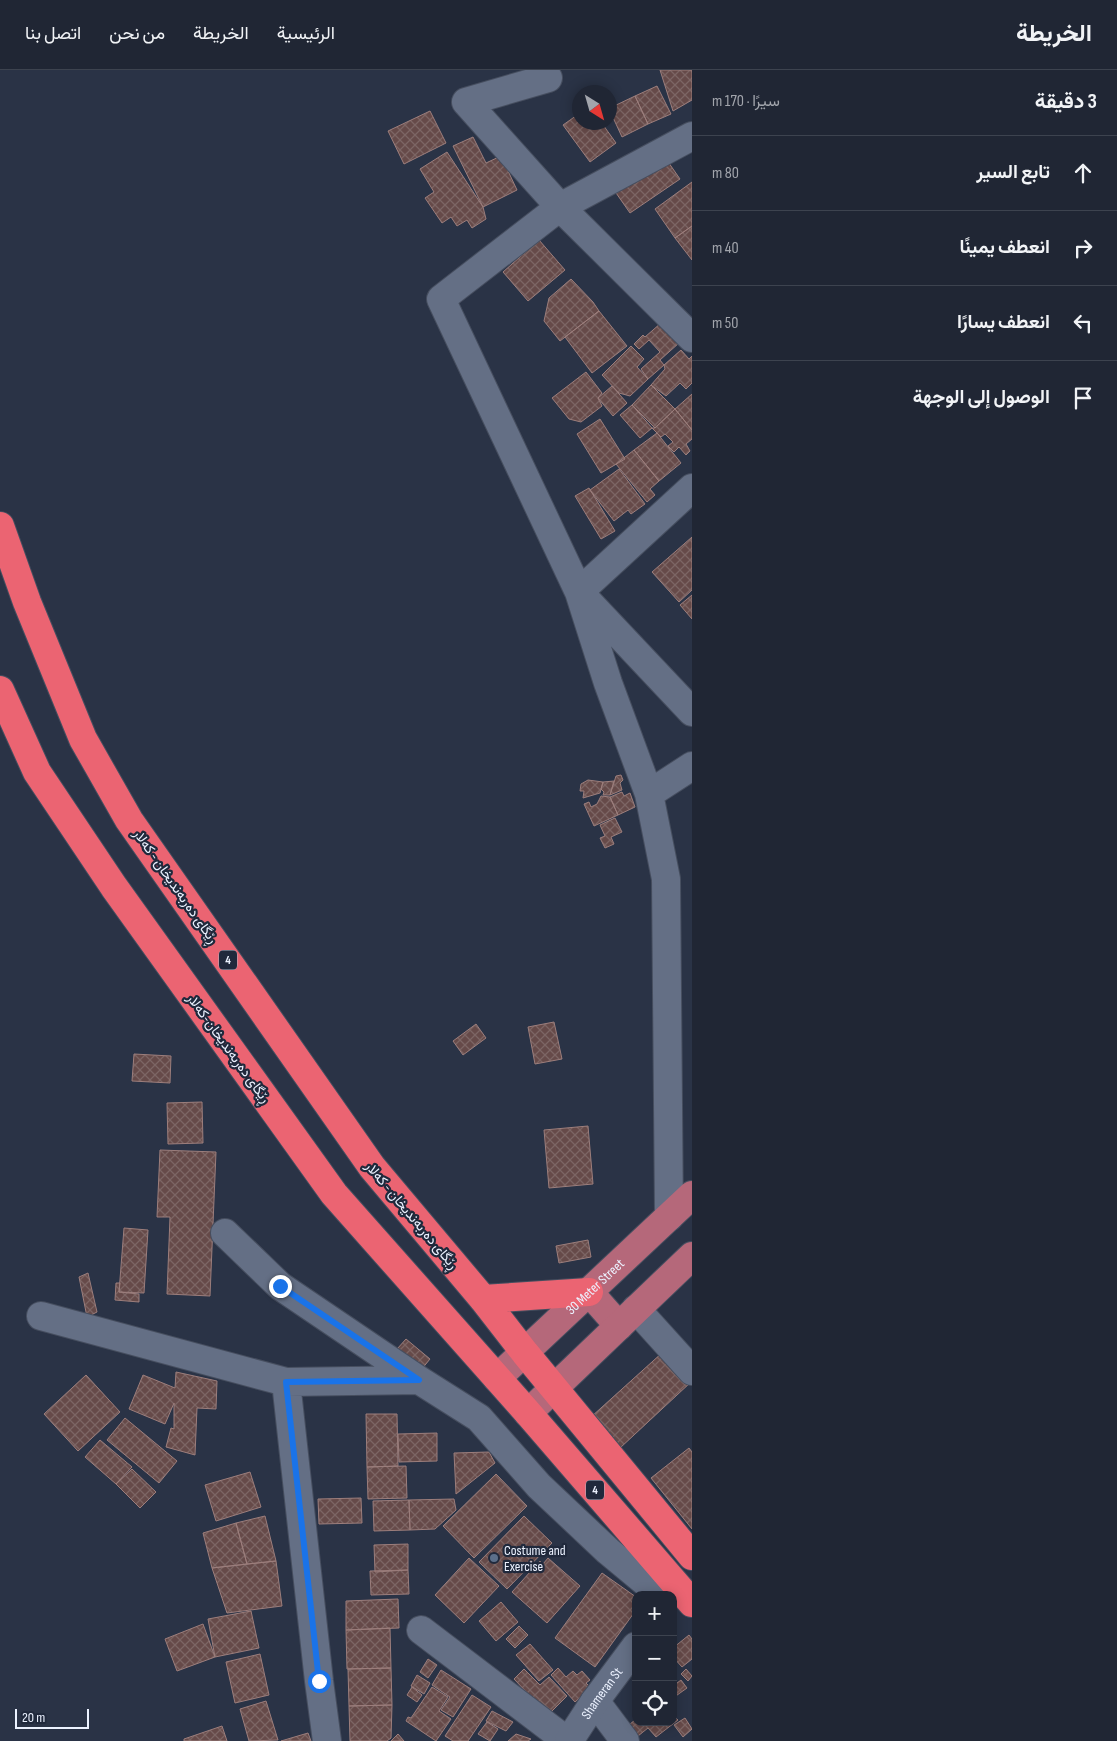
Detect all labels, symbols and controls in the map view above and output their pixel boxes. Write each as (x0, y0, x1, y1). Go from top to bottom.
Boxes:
text: الخريطة (1016, 19, 1092, 48)
text: اتصل بنا (25, 23, 81, 44)
text: من نحن (109, 23, 165, 44)
text: الخريطة (193, 23, 249, 44)
text: الرئيسية (277, 23, 335, 44)
north arrow (572, 85, 617, 130)
text: 3 دقيقة (1035, 89, 1097, 114)
text: سيرًا · 170 m (712, 92, 780, 111)
icon: ahead (1069, 159, 1097, 187)
text: تابع السير (976, 161, 1050, 184)
text: 80 m (712, 164, 739, 183)
icon: right (1069, 234, 1097, 262)
text: انعطف يمينًا (959, 236, 1050, 259)
text: 40 m (712, 239, 739, 258)
icon: left (1069, 309, 1097, 337)
text: انعطف يسارًا (957, 311, 1050, 334)
text: 50 m (712, 314, 738, 333)
icon: arrive (1069, 384, 1097, 412)
text: الوصول إلى الوجهة (913, 386, 1050, 409)
street label: ڕێگای دەربەندیخان - کەلار (127, 825, 222, 949)
road number: 4 (219, 950, 237, 970)
street label: ڕێگای دەربەندیخان-کەلار (180, 989, 274, 1108)
street label: ڕێگای دەربەندیخان - کەلار (359, 1157, 462, 1275)
street label: 30 Meter Street (562, 1255, 628, 1318)
route end (269, 1275, 292, 1298)
road number: 4 (586, 1480, 604, 1500)
place label: Costume and Exercise (504, 1542, 566, 1575)
marker: Costume and Exercise (488, 1552, 500, 1564)
map controls (632, 1591, 677, 1726)
button: + (632, 1591, 677, 1636)
button: − (632, 1636, 677, 1681)
street label: Shameran St (578, 1664, 626, 1722)
route start (308, 1670, 331, 1693)
button: locate (632, 1681, 677, 1726)
scale bar (15, 1706, 89, 1729)
text: 20 m (22, 1709, 45, 1726)

